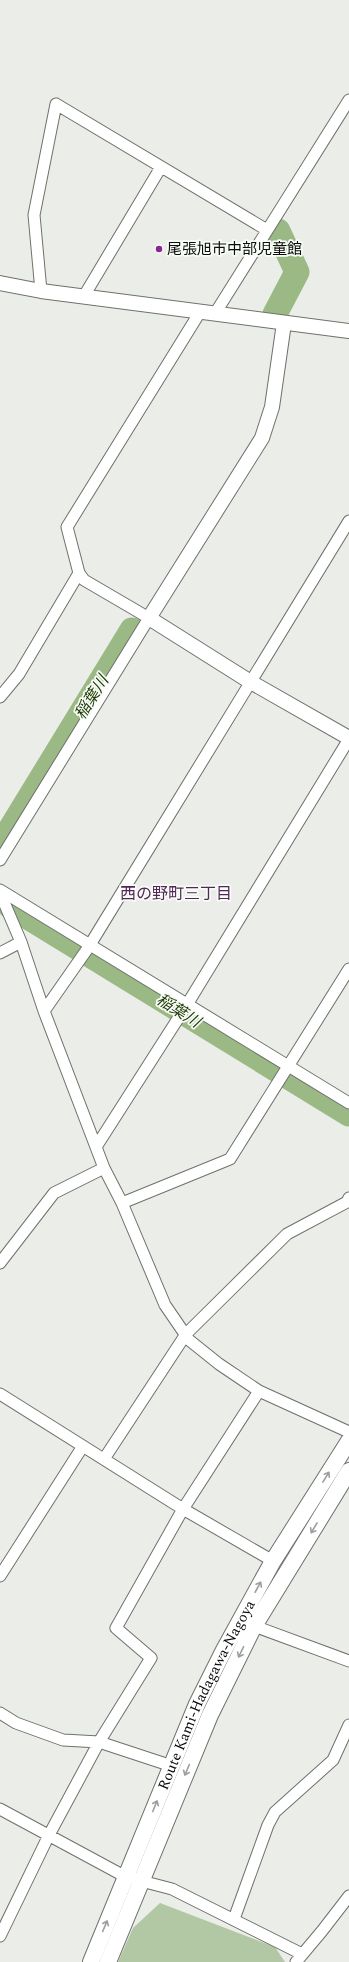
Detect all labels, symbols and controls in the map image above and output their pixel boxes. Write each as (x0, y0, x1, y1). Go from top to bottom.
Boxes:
place label: 尾張旭市中部児童館 (167, 238, 302, 261)
marker: 尾張旭市中部児童館 (154, 244, 164, 254)
water label: 稲葉川 (69, 669, 116, 724)
district label: 西の野町三丁目 (120, 882, 232, 906)
water label: 稲葉川 (152, 988, 207, 1035)
one-way arrow (323, 1471, 331, 1483)
one-way arrow (310, 1522, 318, 1533)
one-way arrow (255, 1582, 263, 1594)
street label: Route Kami-Hadagawa-Nagoya (152, 1595, 262, 1794)
one-way arrow (237, 1646, 244, 1658)
one-way arrow (182, 1764, 190, 1776)
one-way arrow (152, 1800, 160, 1812)
one-way arrow (102, 1920, 110, 1932)

